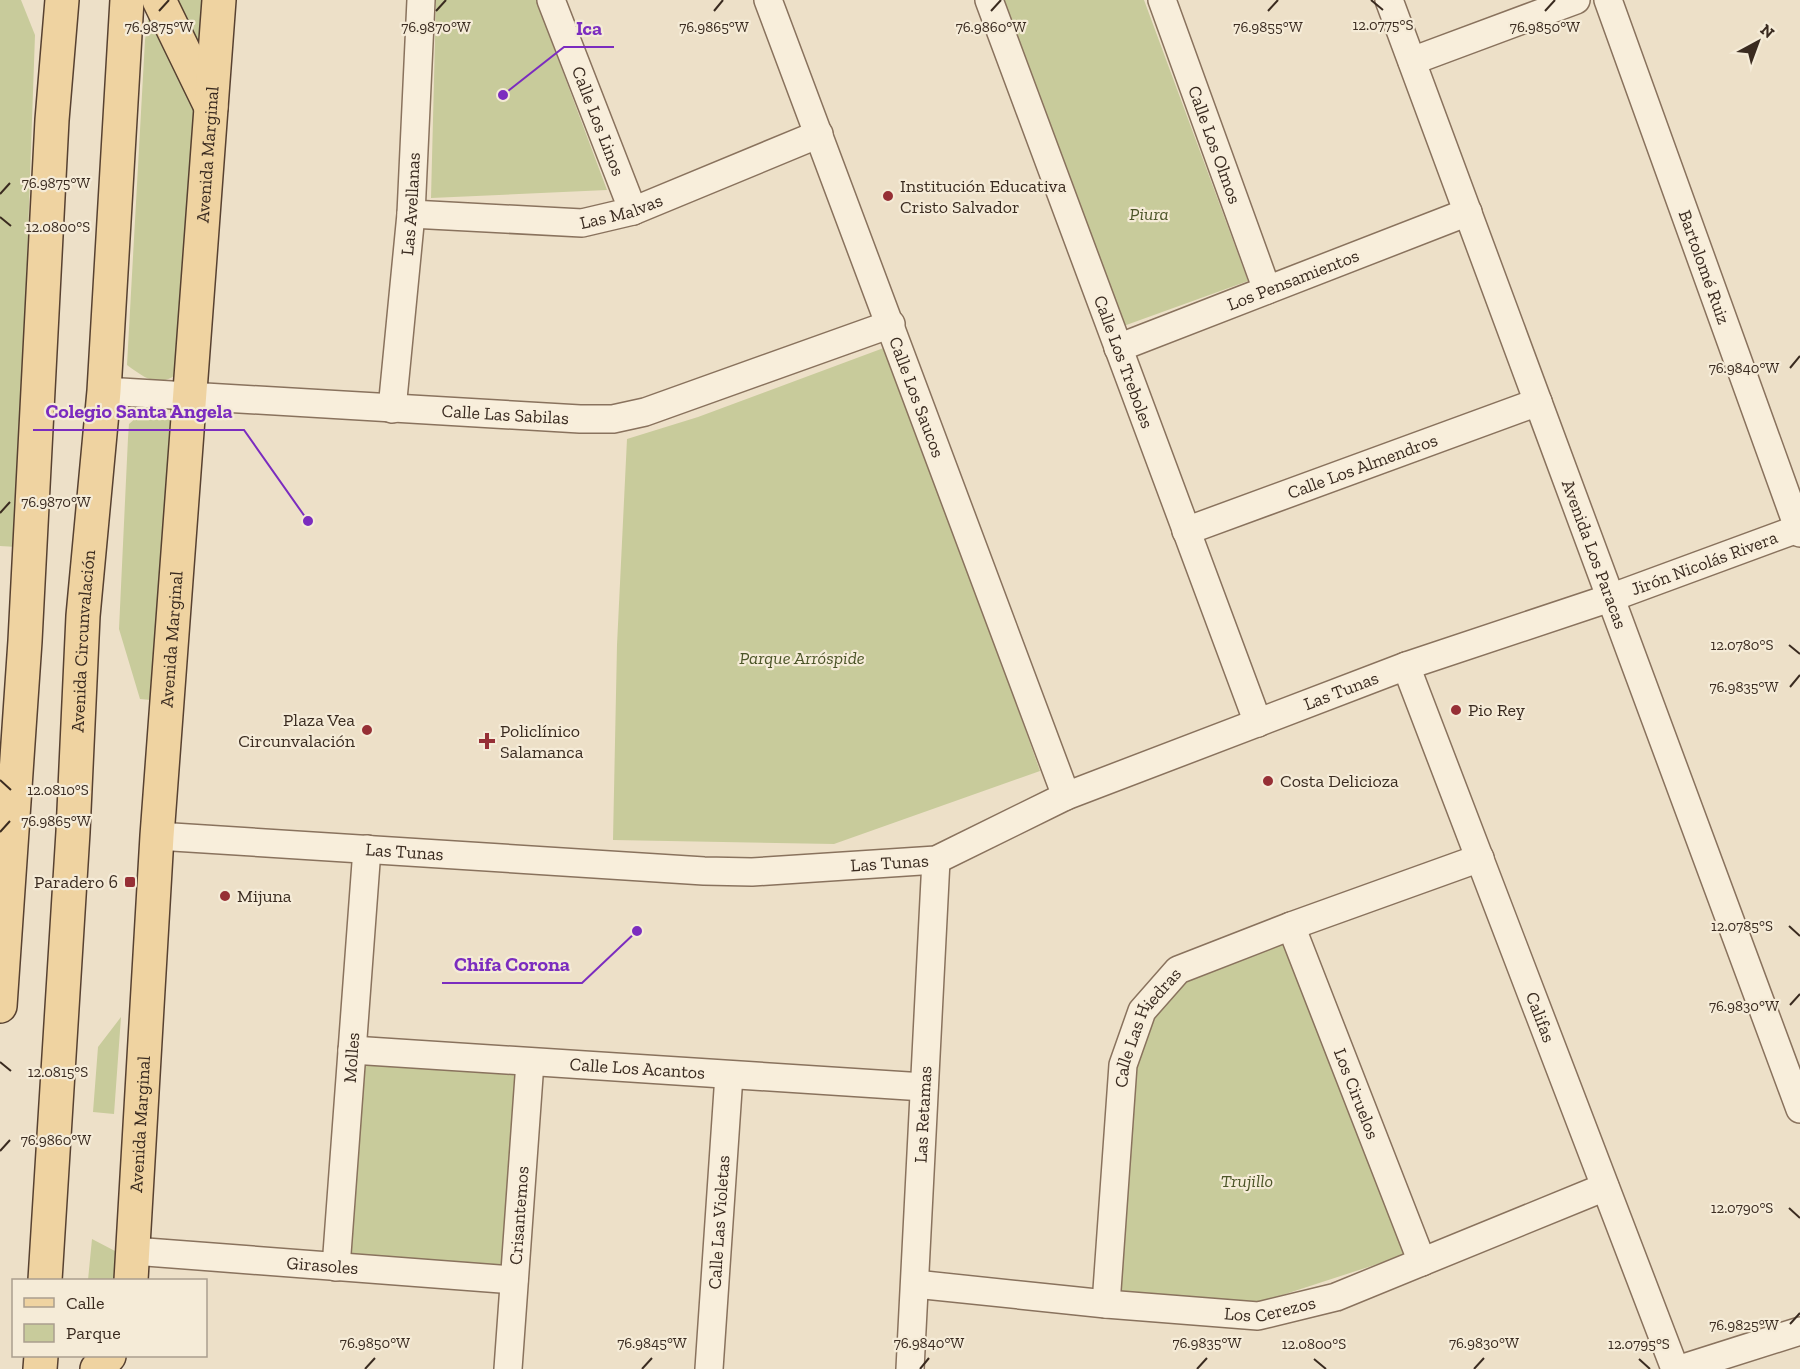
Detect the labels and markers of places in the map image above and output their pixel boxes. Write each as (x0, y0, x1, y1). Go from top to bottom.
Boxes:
callout: Ica (564, 9, 614, 47)
place label: Institución Educativa Cristo Salvador (900, 175, 1067, 218)
marker: Institución Educativa Cristo Salvador (881, 189, 895, 203)
callout: Colegio Santa Angela (33, 392, 244, 430)
place label: Pio Rey (1468, 699, 1526, 721)
marker: Pio Rey (1449, 703, 1463, 717)
place label: Plaza Vea Circunvalación (238, 709, 356, 752)
place label: Policlínico Salamanca (500, 720, 584, 763)
marker: Plaza Vea Circunvalación (360, 723, 374, 737)
marker: Policlínico Salamanca (478, 732, 496, 750)
place label: Costa Delicioza (1280, 770, 1399, 792)
marker: Costa Delicioza (1261, 774, 1275, 788)
place label: Paradero 6 (34, 871, 118, 893)
marker: Paradero 6 (123, 875, 137, 889)
place label: Mijuna (237, 885, 292, 907)
marker: Mijuna (218, 889, 232, 903)
callout: Chifa Corona (442, 945, 582, 983)

